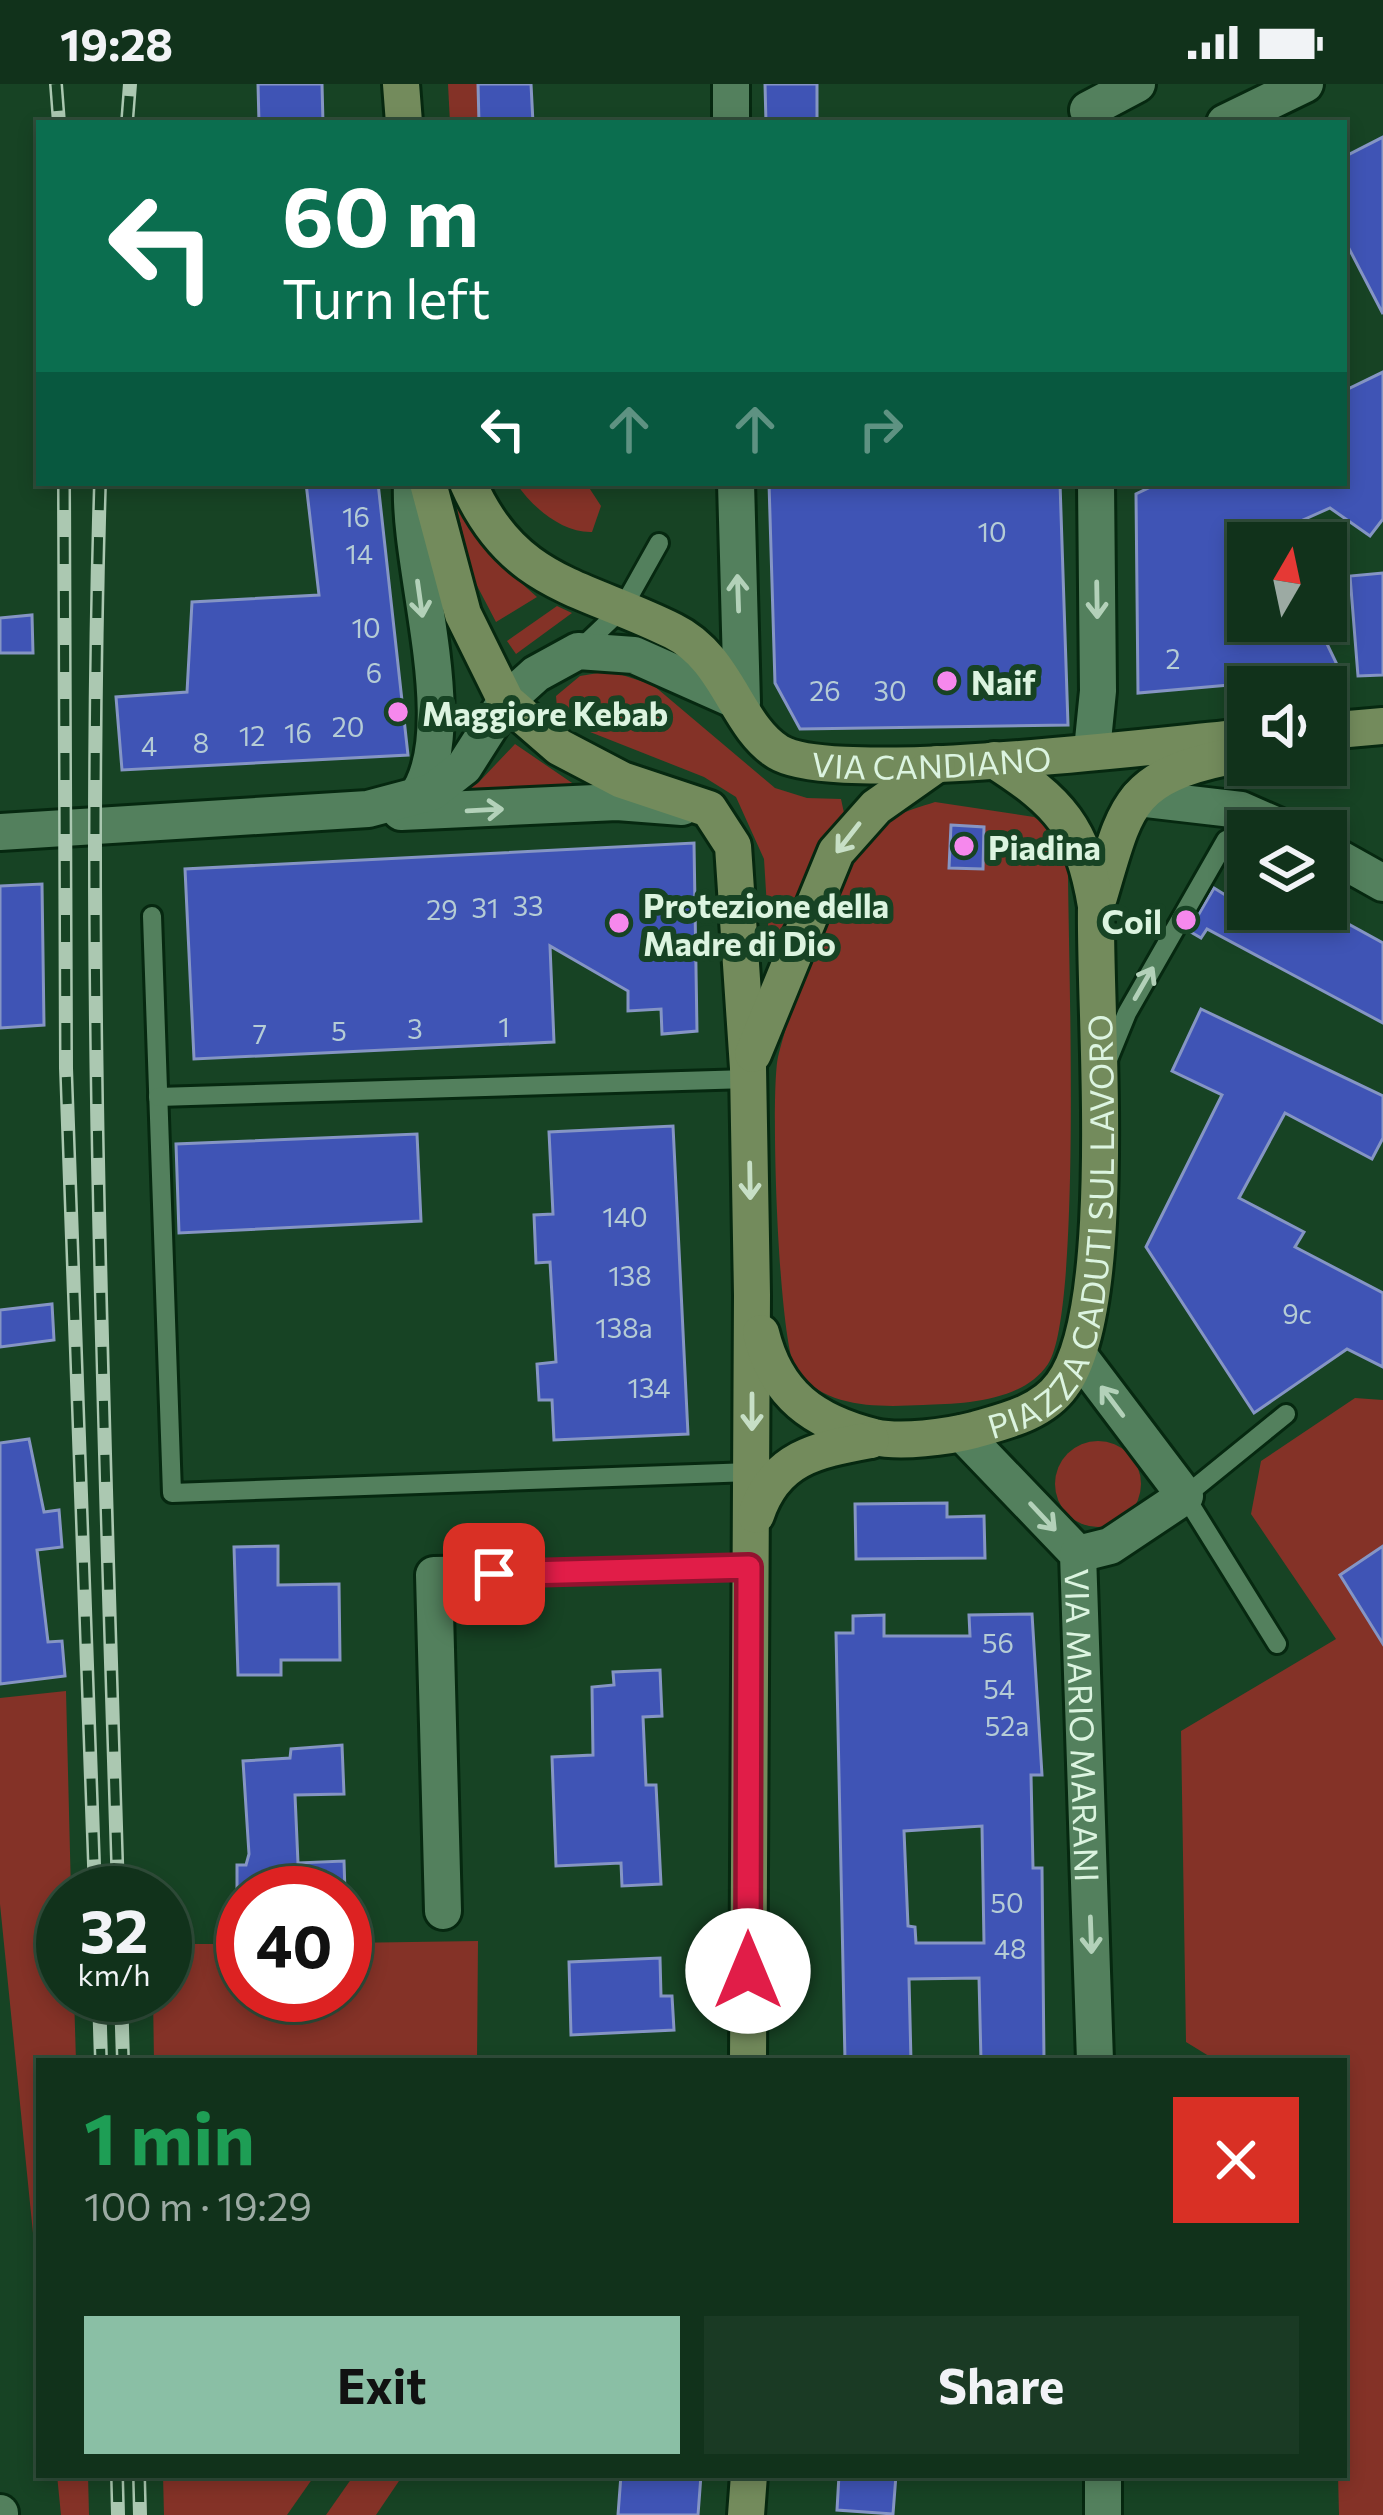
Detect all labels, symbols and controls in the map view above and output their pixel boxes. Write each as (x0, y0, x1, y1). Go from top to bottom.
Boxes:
text: 19:28 (60, 15, 173, 70)
text: 60 m (282, 162, 479, 264)
icon: left (84, 168, 240, 324)
text: Turn left (282, 264, 490, 330)
icon: left (470, 396, 536, 462)
icon: ahead (596, 396, 662, 462)
icon: ahead (722, 396, 788, 462)
icon: right (848, 396, 914, 462)
house number: 16 (342, 500, 370, 533)
house number: 10 (977, 515, 1007, 548)
north arrow (1227, 522, 1347, 642)
map controls (1227, 522, 1347, 930)
house number: 14 (345, 537, 373, 570)
one-way arrow (726, 574, 749, 613)
one-way arrow (409, 579, 432, 618)
one-way arrow (1086, 580, 1108, 619)
house number: 10 (351, 611, 381, 644)
house number: 2 (1166, 642, 1180, 675)
house number: 6 (366, 656, 382, 689)
place label: Naif (971, 661, 1036, 702)
button: sound (1227, 666, 1347, 786)
marker: Naif (934, 668, 960, 694)
house number: 26 (809, 674, 841, 707)
house number: 30 (873, 674, 907, 707)
place label: Maggiore Kebab (422, 692, 668, 733)
marker: Maggiore Kebab (385, 699, 411, 725)
house number: 20 (332, 710, 364, 743)
house number: 16 (284, 716, 312, 749)
house number: 12 (239, 719, 265, 752)
house number: 8 (193, 726, 209, 759)
house number: 4 (141, 729, 157, 762)
street label: VIA CANDIANO (810, 736, 1053, 786)
one-way arrow (465, 798, 504, 821)
button: layers (1227, 810, 1347, 930)
one-way arrow (835, 822, 862, 854)
place label: Piadina (988, 826, 1101, 867)
marker: Piadina (951, 833, 977, 859)
place label: Protezione della Madre di Dio (643, 884, 889, 963)
house number: 33 (513, 889, 543, 922)
house number: 31 (472, 891, 498, 924)
house number: 29 (426, 893, 458, 926)
place label: Coil (1102, 900, 1162, 941)
marker: Coil (1173, 907, 1199, 933)
marker: Protezione della Madre di Dio (606, 910, 632, 936)
one-way arrow (1133, 966, 1157, 1001)
house number: 1 (498, 1010, 510, 1043)
house number: 3 (407, 1012, 423, 1045)
house number: 5 (331, 1014, 347, 1047)
street label: PIAZZA CADUTI SUL LAVORO (982, 1014, 1121, 1446)
house number: 7 (253, 1017, 267, 1050)
one-way arrow (739, 1161, 761, 1200)
house number: 140 (602, 1200, 648, 1233)
house number: 138 (608, 1259, 652, 1292)
house number: 9c (1282, 1297, 1312, 1330)
house number: 138a (595, 1311, 653, 1344)
house number: 134 (627, 1371, 671, 1404)
one-way arrow (1099, 1385, 1125, 1417)
one-way arrow (741, 1392, 763, 1431)
one-way arrow (1029, 1502, 1057, 1532)
pin (443, 1523, 545, 1625)
icon: arrive (461, 1541, 527, 1607)
street label: VIA MARIO MARANI (1058, 1568, 1109, 1883)
house number: 56 (982, 1626, 1014, 1659)
house number: 54 (983, 1672, 1015, 1705)
house number: 52a (985, 1709, 1029, 1742)
speed limit sign: 40 (216, 1866, 372, 2022)
house number: 50 (990, 1886, 1024, 1919)
text: 32 (80, 1892, 148, 1965)
position arrow (685, 1908, 811, 2034)
one-way arrow (1080, 1915, 1103, 1954)
house number: 48 (994, 1932, 1026, 1965)
text: km/h (78, 1955, 150, 1992)
text: 1 min (84, 2092, 255, 2180)
button: close (1173, 2097, 1299, 2223)
text: 100 m · 19:29 (84, 2181, 312, 2229)
button: Exit (84, 2316, 680, 2454)
button: Share (704, 2316, 1299, 2454)

